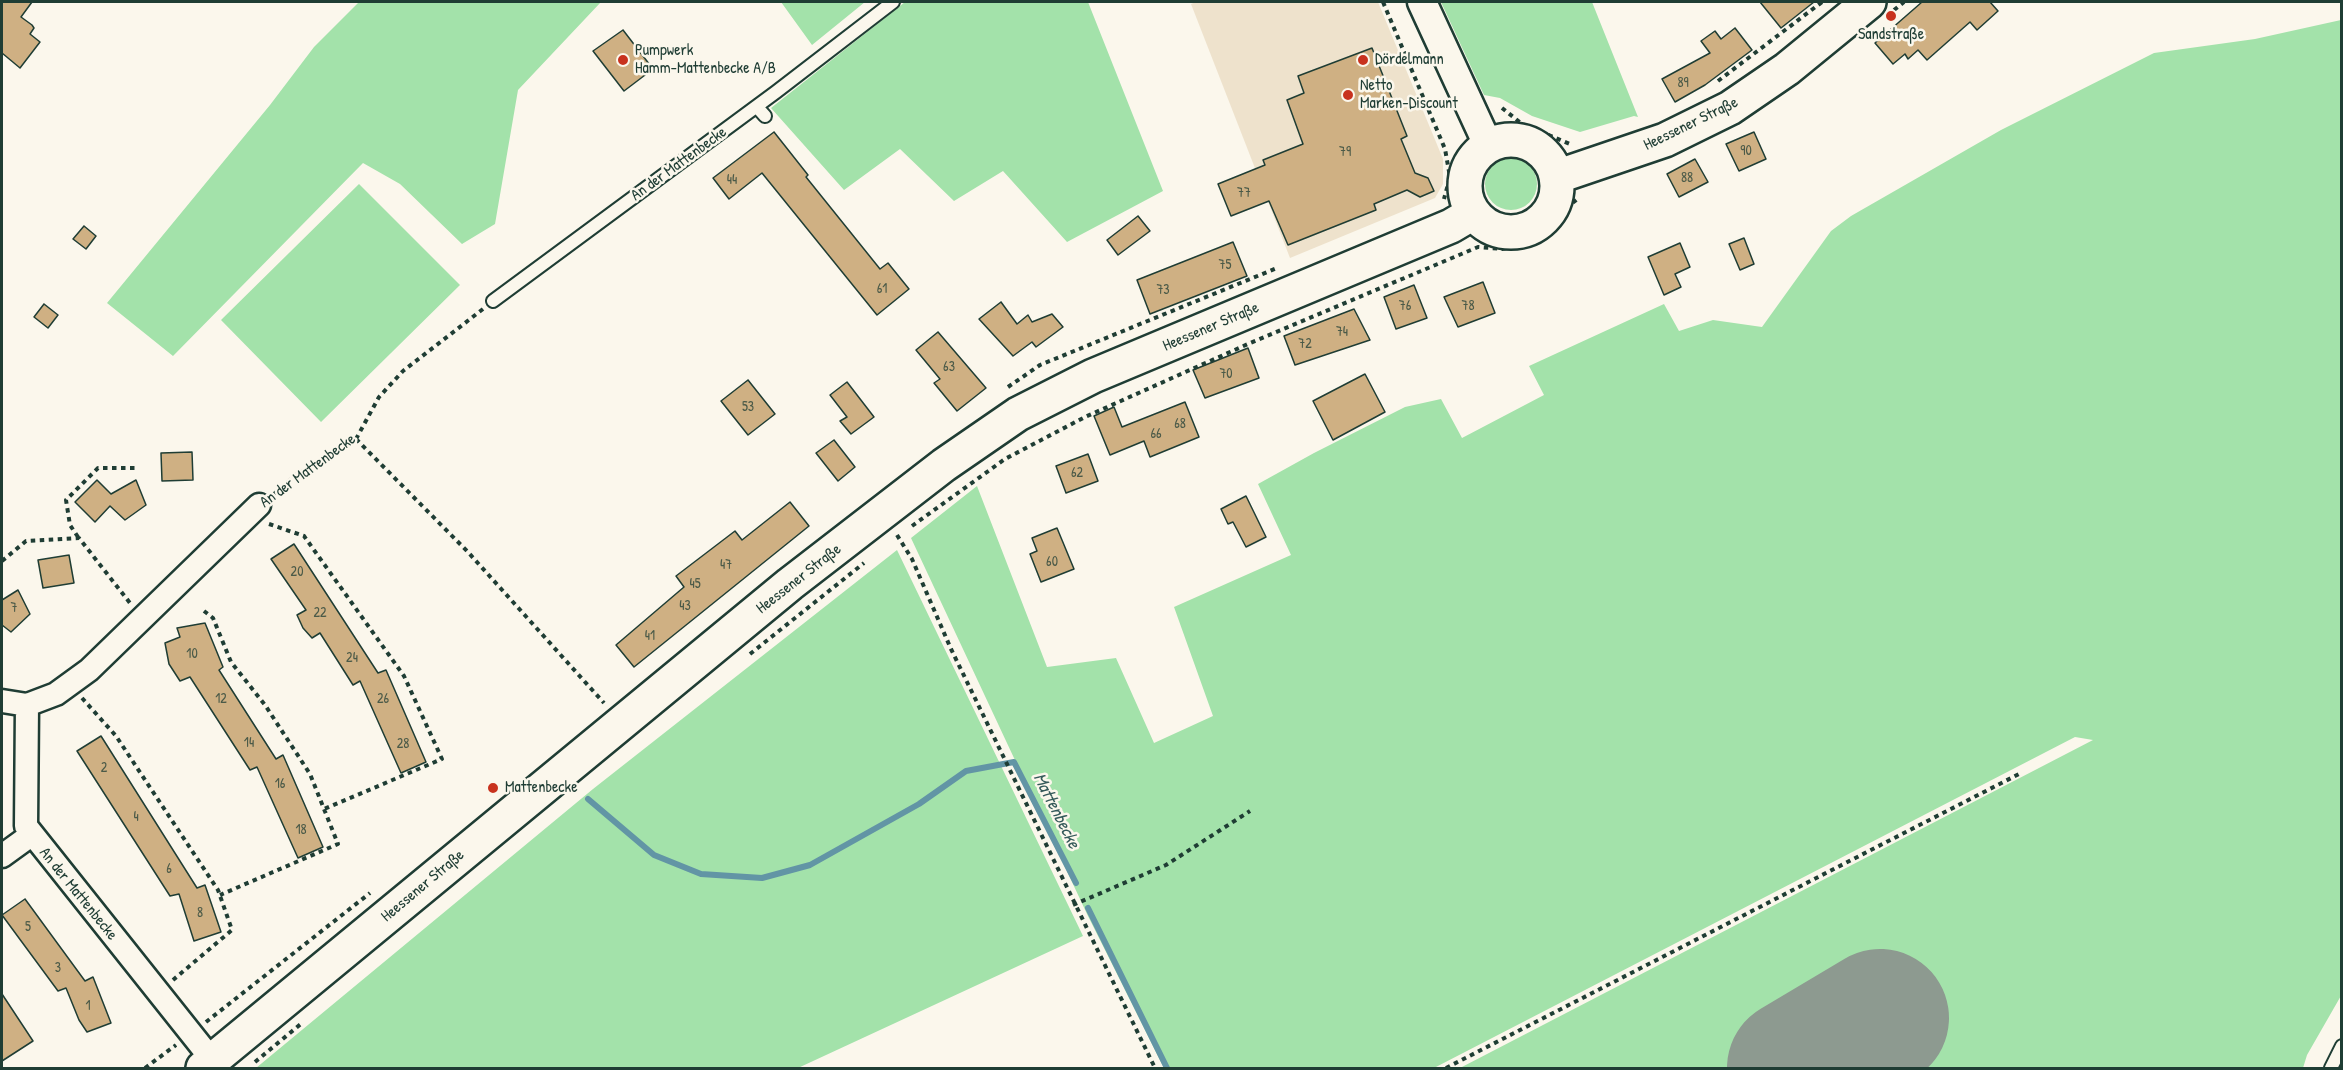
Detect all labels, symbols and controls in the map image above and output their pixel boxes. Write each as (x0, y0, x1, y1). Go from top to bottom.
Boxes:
marker: Sandstraße (1884, 9, 1898, 23)
place label: Sandstraße (1858, 25, 1924, 45)
place label: Pumpwerk Hamm-Mattenbecke A/B (635, 41, 776, 79)
place label: Dördelmann (1375, 50, 1444, 70)
marker: Pumpwerk Hamm-Mattenbecke A/B (616, 53, 630, 67)
marker: Dördelmann (1356, 53, 1370, 67)
house number: 89 (1677, 75, 1689, 91)
place label: Netto Marken-Discount (1360, 76, 1458, 114)
marker: Netto Marken-Discount (1341, 88, 1355, 102)
street label: Heessener Straße (1641, 93, 1741, 155)
street label: An der Mattenbecke (627, 123, 731, 205)
house number: 90 (1740, 143, 1752, 159)
house number: 79 (1339, 144, 1351, 160)
house number: 88 (1681, 170, 1693, 186)
house number: 44 (727, 172, 737, 188)
house number: 77 (1237, 185, 1251, 201)
house number: 75 (1219, 257, 1231, 273)
house number: 61 (877, 281, 887, 297)
house number: 73 (1156, 282, 1170, 298)
street label: Heessener Straße (1160, 298, 1262, 356)
house number: 76 (1399, 298, 1411, 314)
house number: 78 (1462, 298, 1474, 314)
house number: 74 (1336, 324, 1348, 340)
house number: 72 (1298, 336, 1312, 352)
house number: 63 (943, 359, 955, 375)
house number: 70 (1219, 366, 1233, 382)
house number: 53 (742, 399, 754, 415)
house number: 68 (1174, 416, 1186, 432)
house number: 66 (1150, 426, 1162, 442)
street label: An der Mattenbecke (256, 430, 360, 512)
house number: 62 (1071, 465, 1083, 481)
street label: Heessener Straße (753, 540, 845, 618)
house number: 60 (1046, 554, 1058, 570)
house number: 47 (720, 557, 732, 573)
house number: 20 (291, 564, 303, 580)
house number: 45 (689, 576, 701, 592)
house number: 43 (679, 598, 691, 614)
house number: 7 (11, 600, 17, 616)
house number: 22 (313, 605, 327, 621)
house number: 41 (645, 628, 655, 644)
house number: 10 (186, 646, 198, 662)
house number: 24 (346, 650, 358, 666)
house number: 12 (215, 691, 227, 707)
house number: 26 (377, 691, 389, 707)
house number: 14 (244, 735, 254, 751)
house number: 28 (397, 736, 409, 752)
house number: 2 (101, 760, 107, 776)
water label: Mattenbecke (1028, 770, 1084, 852)
house number: 16 (275, 776, 285, 792)
place label: Mattenbecke (505, 778, 578, 798)
marker: Mattenbecke (486, 781, 500, 795)
house number: 4 (133, 809, 139, 825)
house number: 18 (295, 822, 307, 838)
street label: An der Mattenbecke (35, 844, 121, 944)
street label: Heessener Straße (378, 846, 468, 926)
house number: 6 (166, 861, 172, 877)
house number: 8 (197, 905, 203, 921)
house number: 5 (25, 919, 31, 935)
house number: 3 (55, 960, 61, 976)
house number: 1 (85, 998, 91, 1014)

